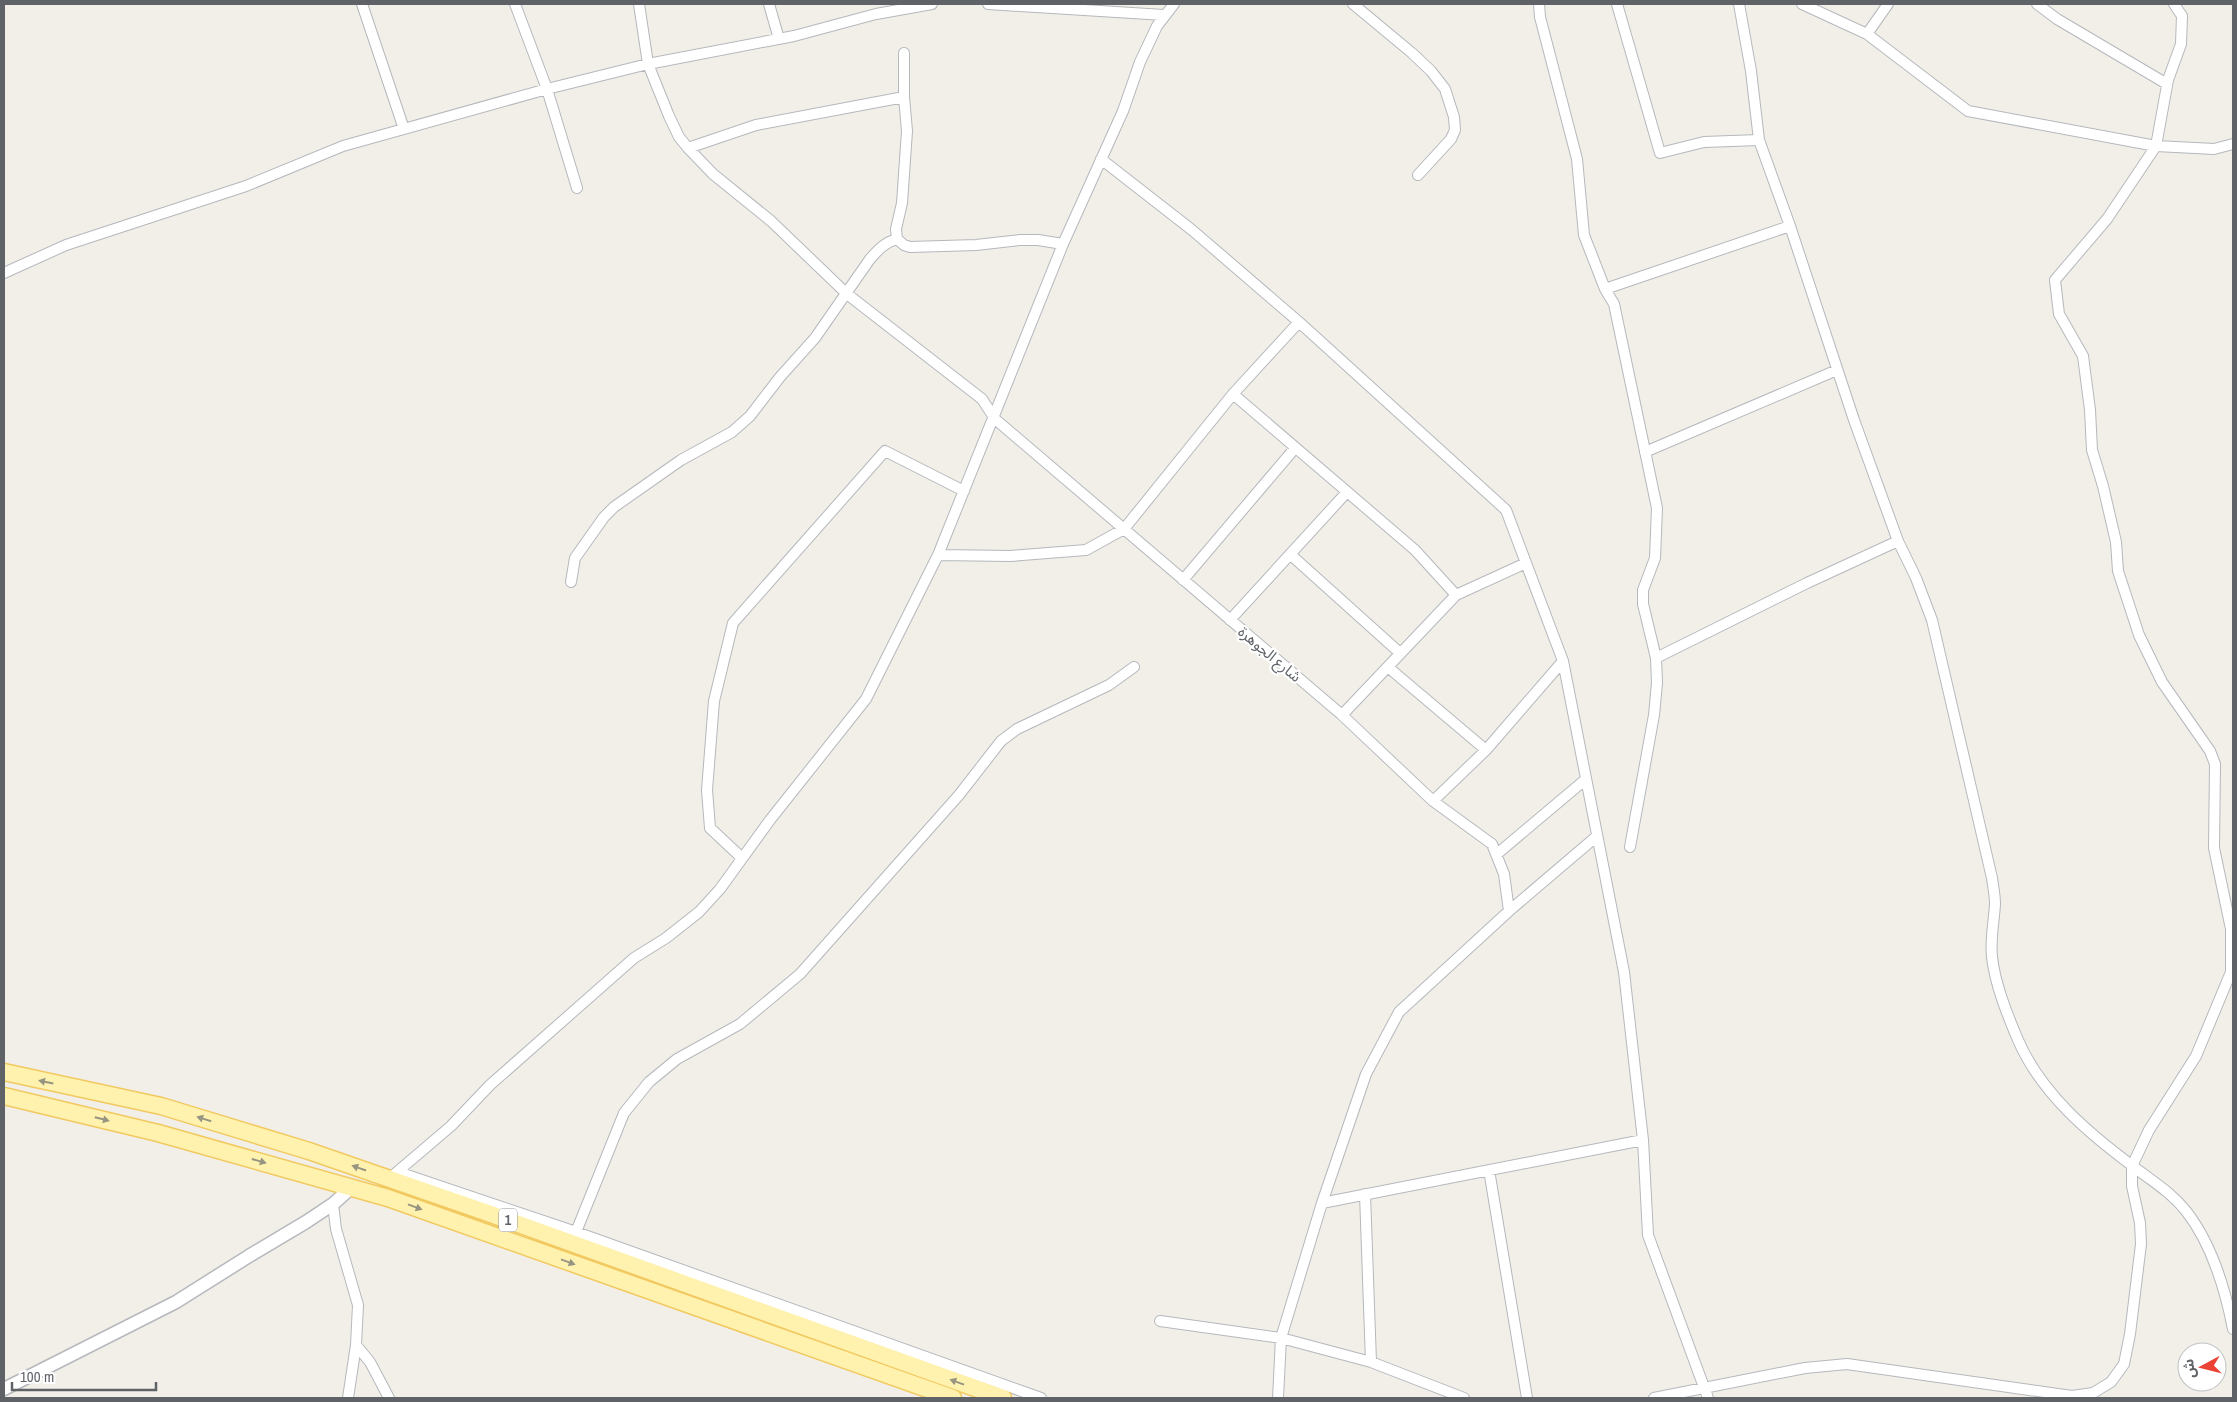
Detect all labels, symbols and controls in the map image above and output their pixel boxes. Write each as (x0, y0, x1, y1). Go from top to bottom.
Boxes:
street label: شارع الجوهرة (1233, 621, 1306, 688)
one-way arrow (39, 1078, 54, 1086)
one-way arrow (95, 1115, 110, 1123)
one-way arrow (197, 1115, 212, 1123)
one-way arrow (252, 1157, 267, 1165)
one-way arrow (352, 1164, 367, 1171)
one-way arrow (408, 1203, 423, 1211)
road number: 1 (499, 1208, 517, 1232)
one-way arrow (561, 1258, 576, 1266)
north arrow (2177, 1342, 2227, 1392)
text: ش (2179, 1358, 2199, 1379)
scale bar (12, 1360, 156, 1392)
text: 100 m (20, 1366, 54, 1387)
one-way arrow (949, 1378, 964, 1386)

